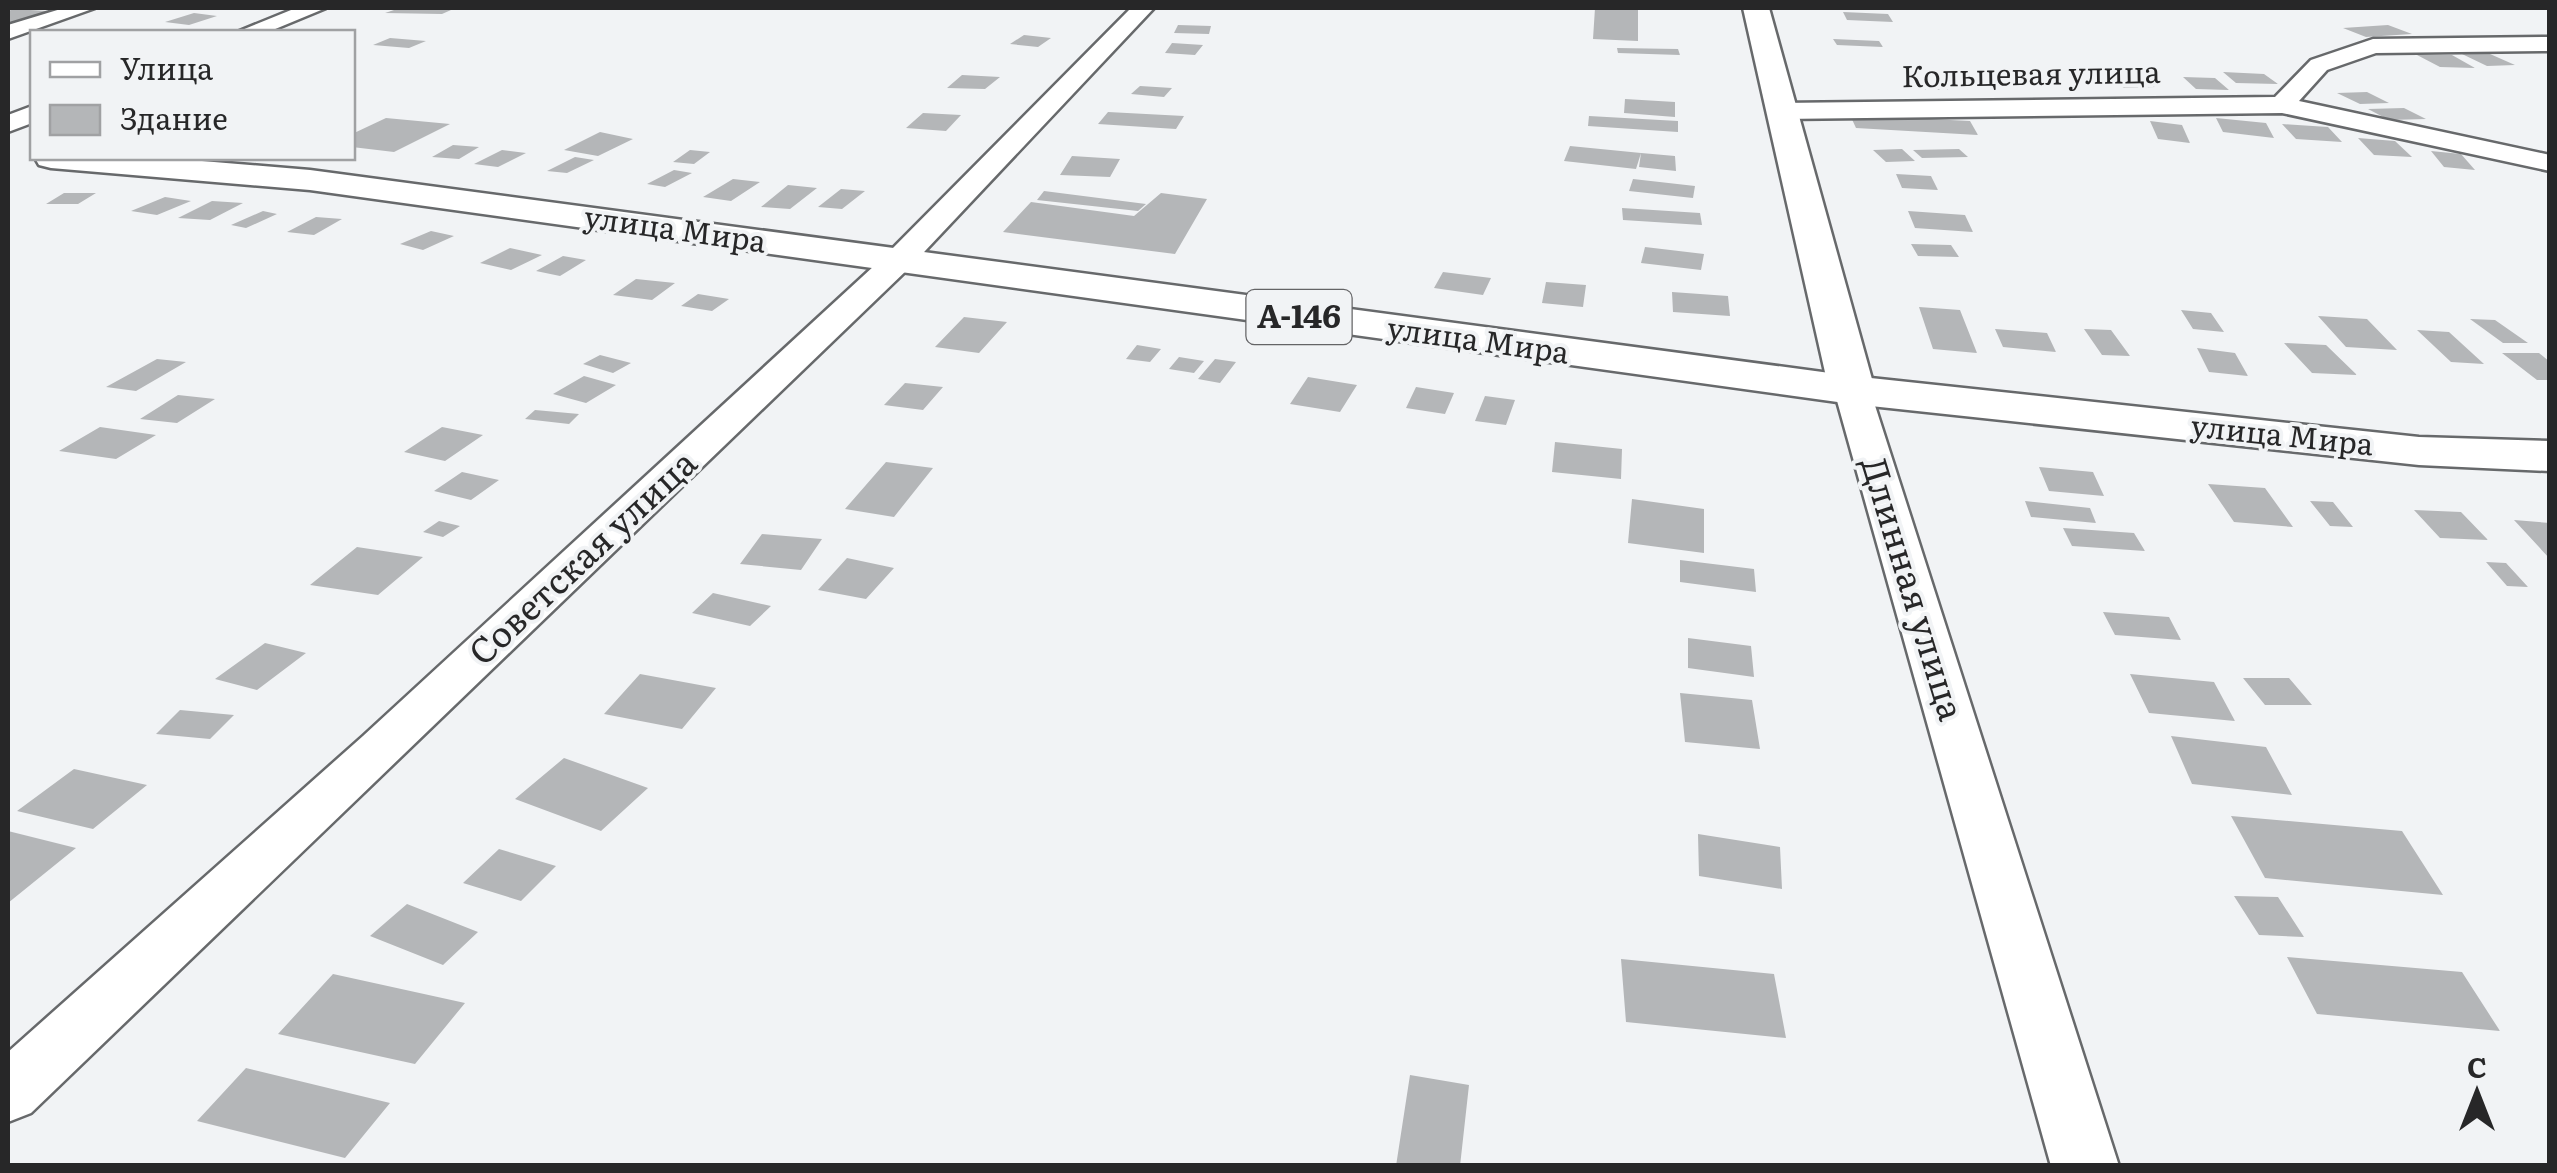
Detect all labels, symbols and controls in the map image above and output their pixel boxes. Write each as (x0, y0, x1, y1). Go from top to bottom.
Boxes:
legend (30, 30, 355, 160)
text: Улица (120, 45, 214, 89)
street label: Кольцевая улица (1901, 48, 2162, 96)
text: Здание (120, 95, 228, 139)
street label: улица Мира (582, 192, 770, 262)
road number: А-146 (1246, 290, 1352, 344)
street label: улица Мира (1385, 303, 1573, 373)
street label: улица Мира (2189, 402, 2377, 465)
street label: Советская улица (455, 436, 707, 676)
street label: Длинная улица (1850, 450, 1980, 726)
north arrow (2427, 1043, 2527, 1143)
text: С (2467, 1045, 2487, 1087)

